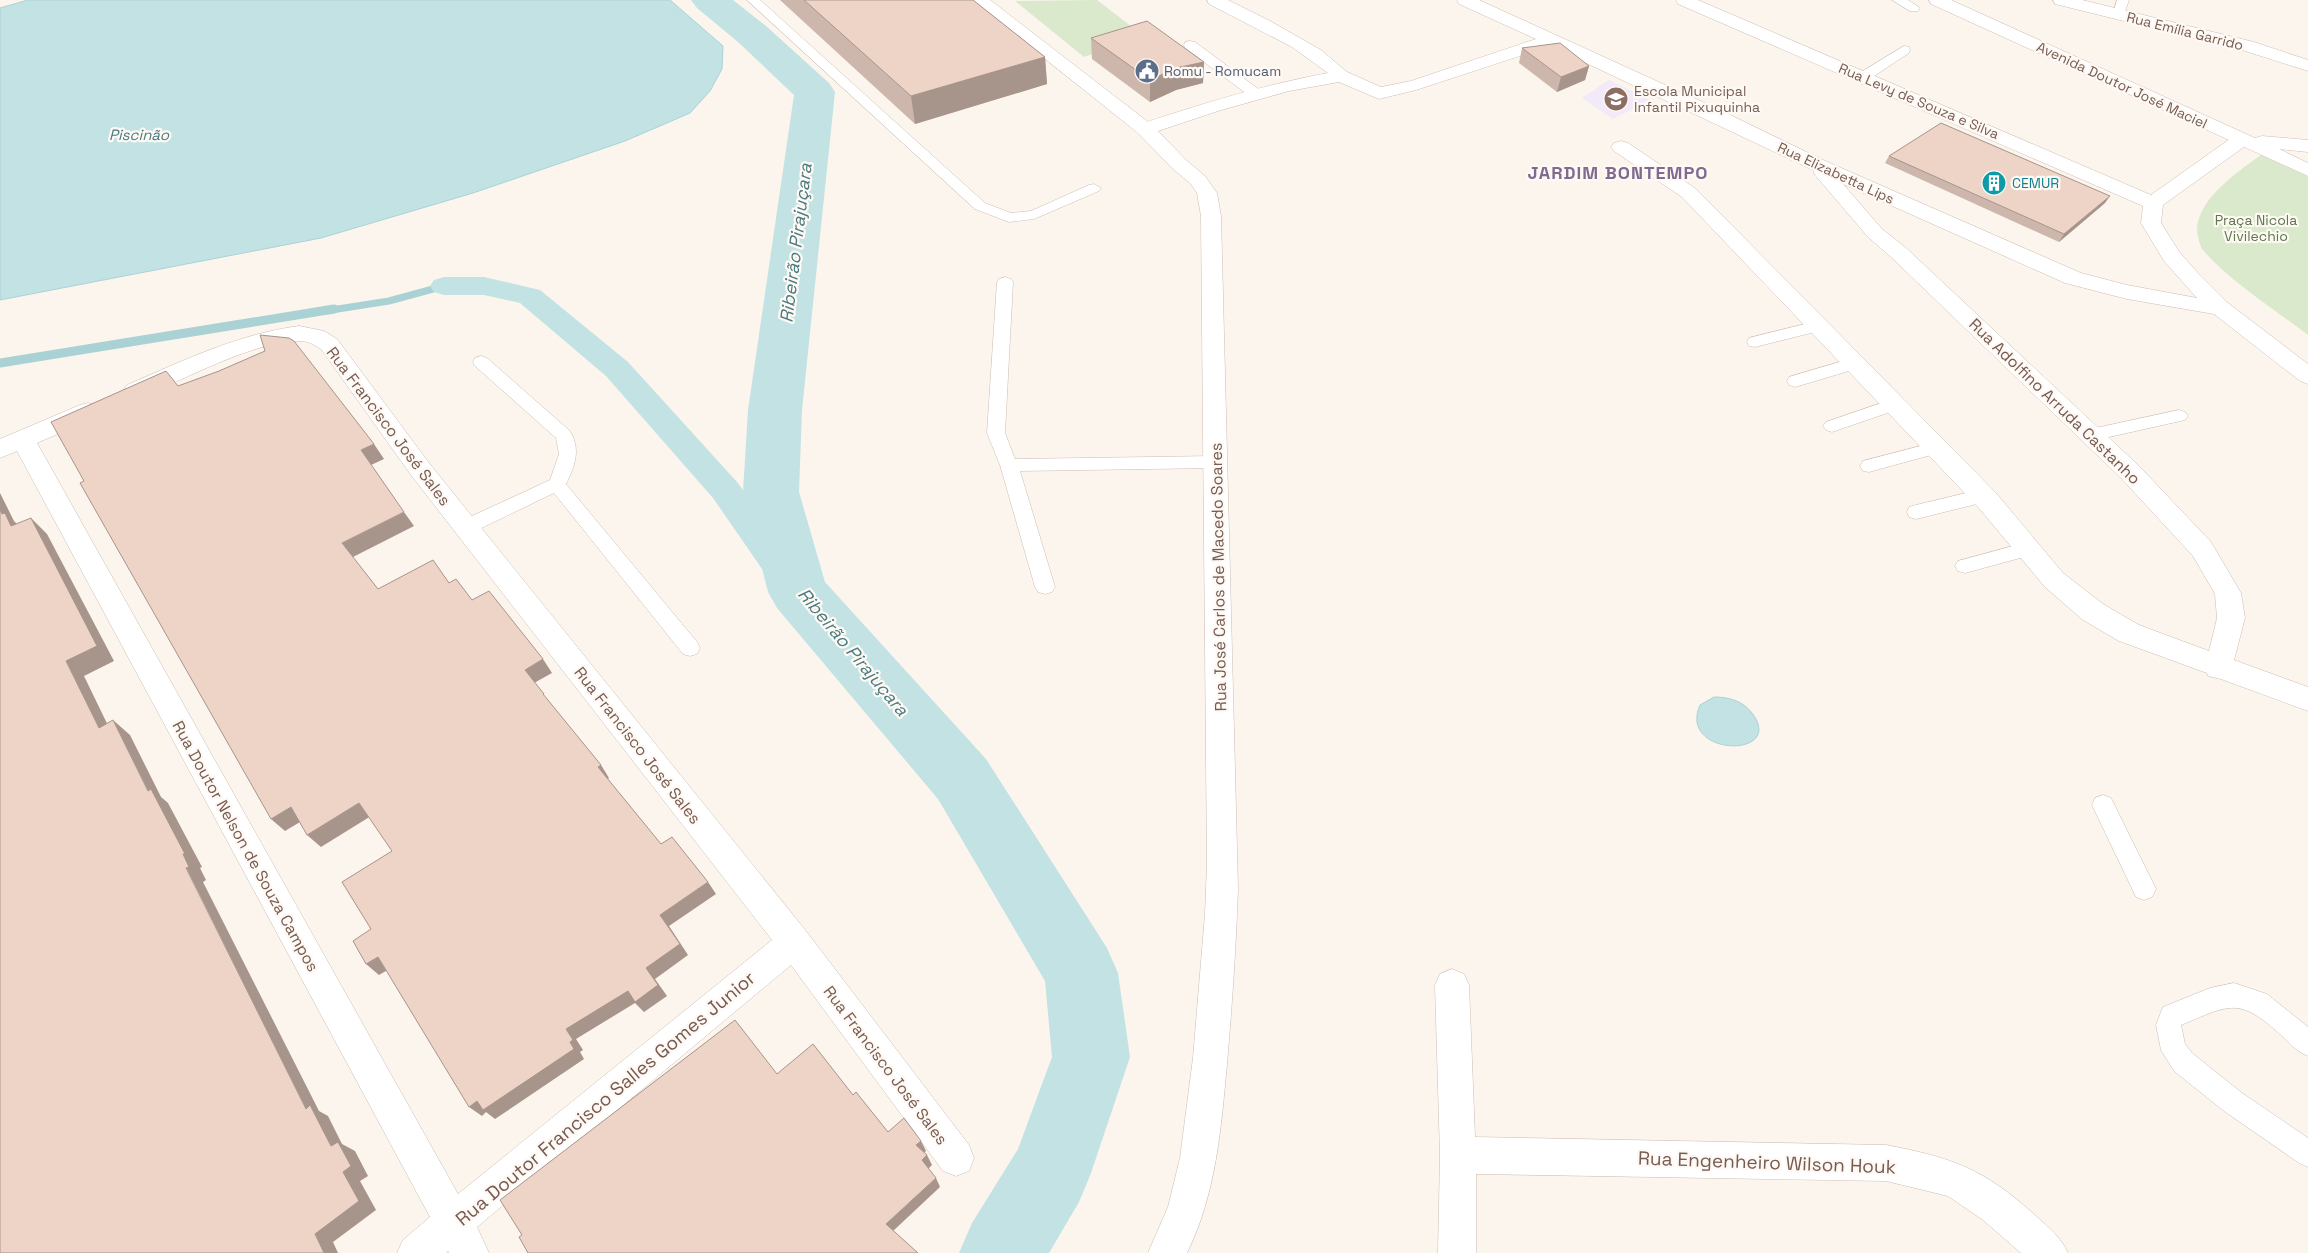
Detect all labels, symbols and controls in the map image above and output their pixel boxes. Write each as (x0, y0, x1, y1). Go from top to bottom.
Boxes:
street label: Rua Emília Garrido (2125, 8, 2245, 54)
street label: Avenida Doutor José Maciel (2034, 37, 2210, 133)
public building icon: Romu - Romucam (1134, 58, 1160, 84)
street label: Rua Levy de Souza e Silva (1836, 59, 2002, 143)
place label: Romu - Romucam (1164, 62, 1281, 80)
place label: Escola Municipal Infantil Pixuquinha (1634, 82, 1760, 116)
school or university icon: Escola Municipal Infantil Pixuquinha (1603, 86, 1629, 112)
water label: Piscinão (109, 125, 170, 144)
street label: Rua Elizabetta Lips (1775, 138, 1897, 208)
water label: Ribeirão Pirajuçara (774, 161, 817, 324)
district label: JARDIM BONTEMPO (1528, 161, 1708, 184)
building icon: CEMUR (1981, 170, 2007, 196)
place label: CEMUR (2012, 174, 2059, 192)
park label: Praça Nicola Vivilechio (2215, 211, 2297, 245)
street label: Rua Adolfino Arruda Castanho (1964, 314, 2145, 489)
street label: Rua Francisco José Sales (322, 343, 455, 510)
street label: Rua José Carlos de Macedo Soares (1206, 443, 1231, 711)
water label: Ribeirão Pirajuçara (793, 583, 914, 721)
street label: Rua Francisco José Sales (570, 662, 706, 828)
street label: Rua Doutor Nelson de Souza Campos (168, 717, 324, 975)
street label: Rua Doutor Francisco Salles Gomes Junior (450, 965, 760, 1231)
street label: Rua Francisco José Sales (819, 982, 952, 1149)
street label: Rua Engenheiro Wilson Houk (1638, 1146, 1896, 1179)

